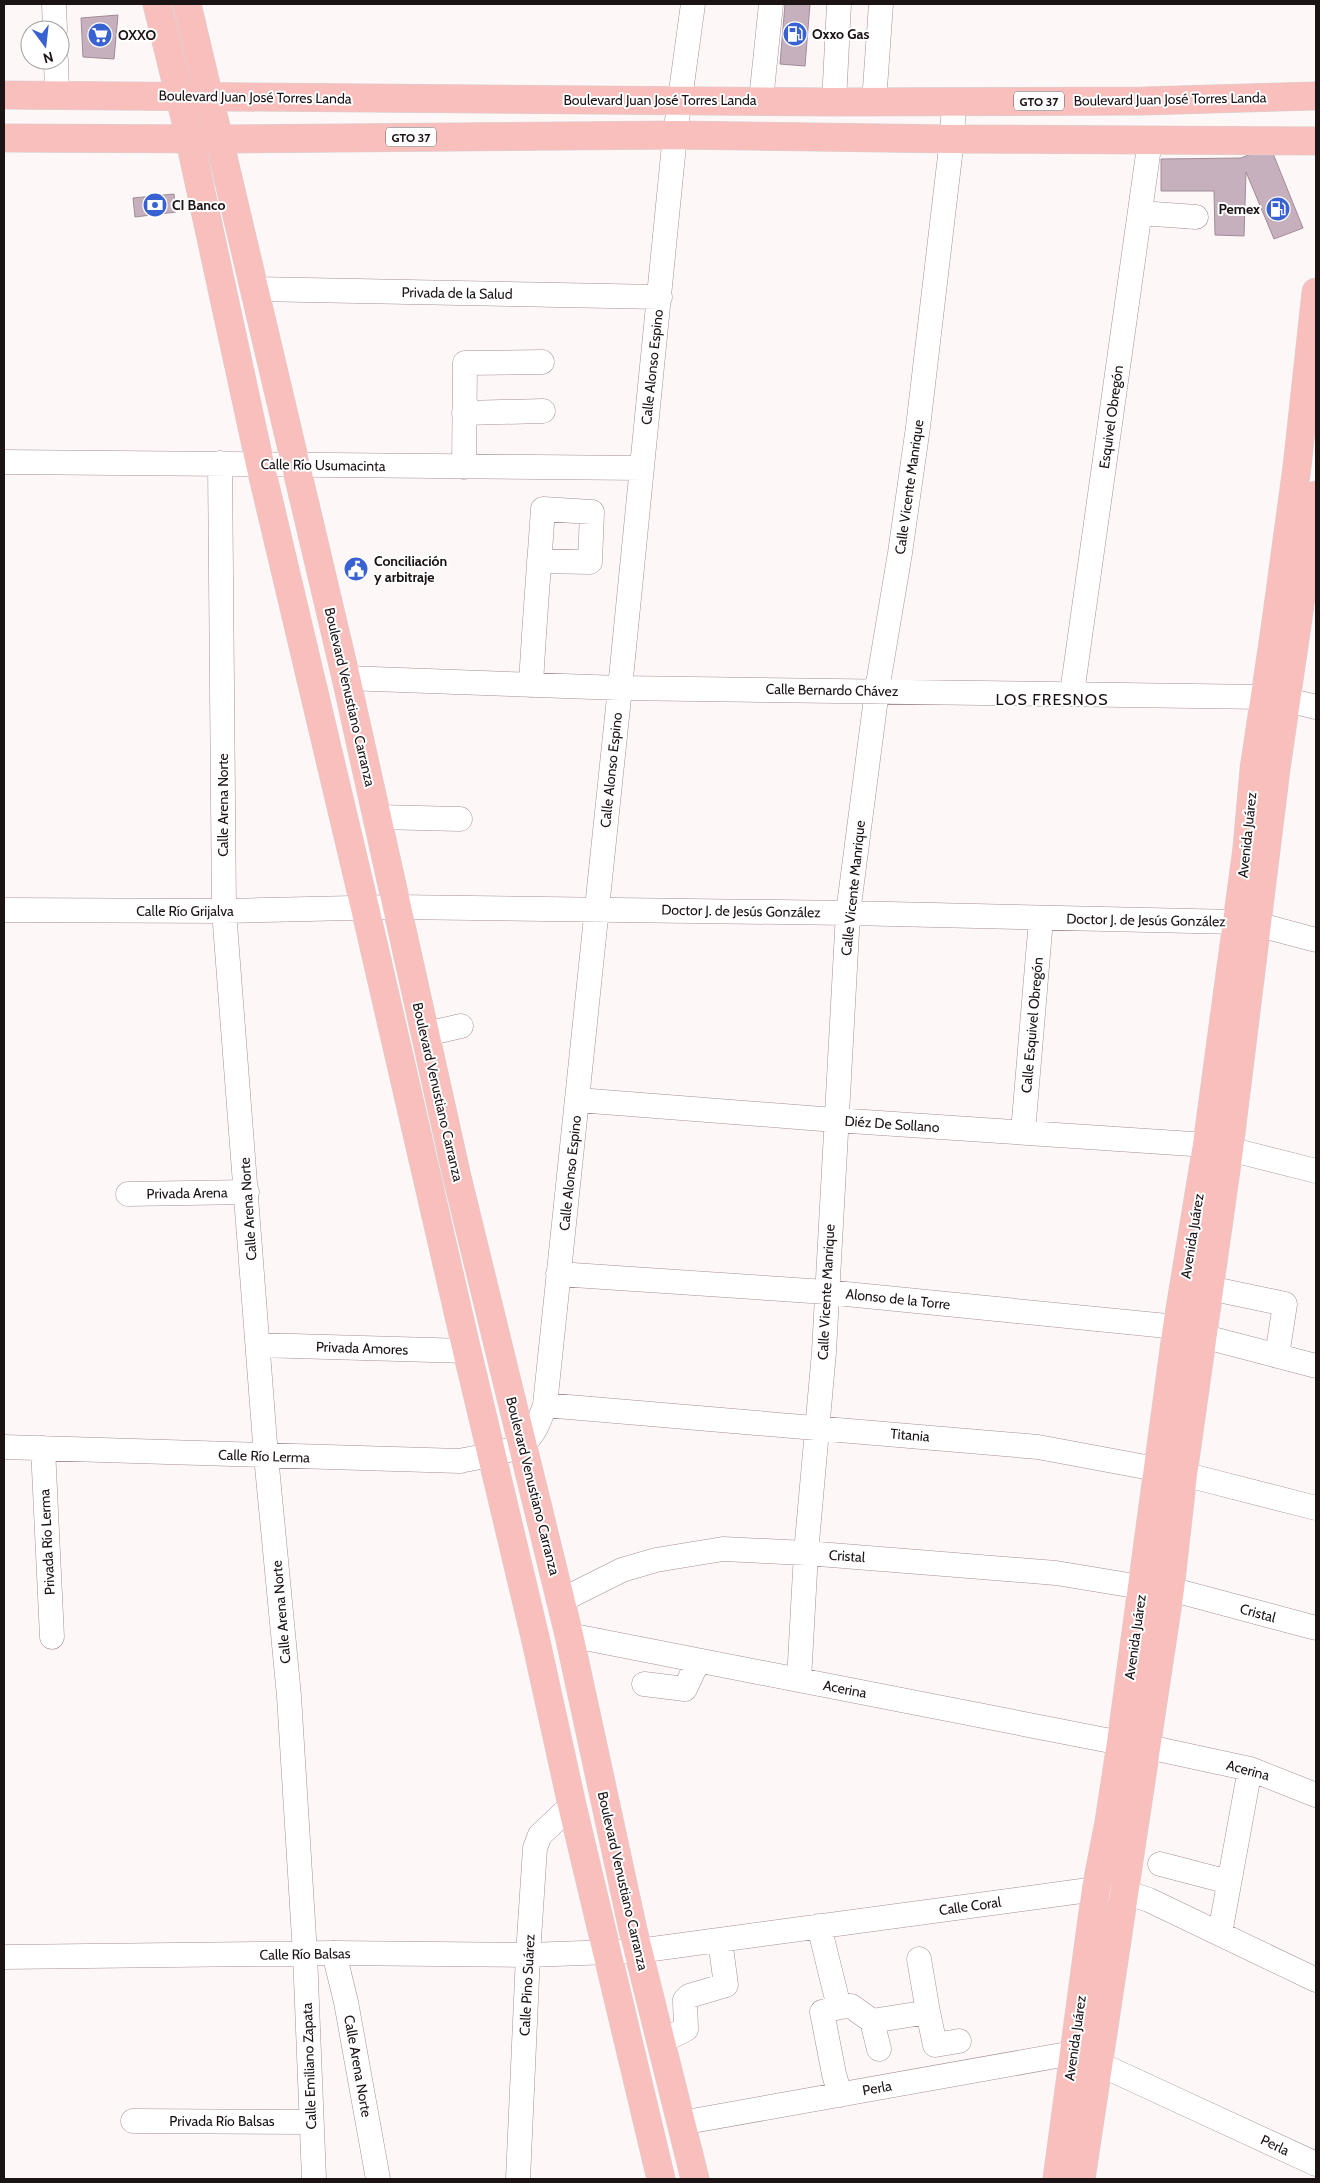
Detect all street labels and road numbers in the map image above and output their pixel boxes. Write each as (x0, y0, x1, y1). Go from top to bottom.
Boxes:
street label: Boulevard Juan José Torres Landa (158, 86, 352, 108)
street label: Boulevard Juan José Torres Landa (1073, 88, 1267, 110)
street label: Boulevard Juan José Torres Landa (564, 91, 757, 109)
road number: GTO 37 (1014, 92, 1064, 110)
road number: GTO 37 (386, 128, 436, 146)
street label: Privada de la Salud (401, 283, 513, 303)
street label: Calle Alonso Espino (637, 308, 667, 426)
street label: Esquivel Obregón (1095, 364, 1127, 470)
street label: Calle Vicente Manrique (891, 418, 927, 556)
street label: Calle Río Usumacinta (260, 455, 386, 475)
street label: Boulevard Venustiano Carranza (321, 606, 379, 789)
street label: Calle Bernardo Chávez (765, 680, 899, 700)
street label: Calle Alonso Espino (596, 711, 626, 829)
street label: Calle Arena Norte (214, 753, 232, 857)
street label: Avenida Juárez (1234, 791, 1260, 879)
street label: Calle Vicente Manrique (837, 819, 869, 957)
street label: Doctor J. de Jesús González (661, 901, 821, 921)
street label: Calle Río Grijalva (136, 902, 234, 920)
street label: Doctor J. de Jesús González (1066, 910, 1226, 930)
street label: Calle Esquivel Obregón (1017, 956, 1047, 1094)
street label: Boulevard Venustiano Carranza (409, 1001, 467, 1184)
street label: Diéz De Sollano (844, 1112, 940, 1136)
street label: Calle Alonso Espino (555, 1114, 585, 1232)
street label: Calle Arena Norte (235, 1157, 261, 1261)
street label: Privada Arena (146, 1183, 228, 1203)
street label: Avenida Juárez (1176, 1192, 1208, 1280)
street label: Calle Vicente Manrique (813, 1224, 839, 1360)
street label: Alonso de la Torre (845, 1285, 951, 1313)
street label: Privada Amores (316, 1337, 409, 1359)
street label: Boulevard Venustiano Carranza (502, 1395, 564, 1577)
street label: Titania (890, 1424, 931, 1446)
street label: Calle Río Lerma (218, 1445, 310, 1467)
street label: Privada Río Lerma (35, 1488, 59, 1595)
street label: Cristal (828, 1546, 866, 1566)
street label: Calle Arena Norte (268, 1560, 294, 1664)
street label: Avenida Juárez (1120, 1593, 1150, 1681)
street label: Cristal (1238, 1600, 1279, 1627)
street label: Acerina (822, 1676, 869, 1702)
street label: Acerina (1224, 1756, 1272, 1784)
street label: Boulevard Venustiano Carranza (594, 1790, 652, 1973)
street label: Calle Coral (938, 1893, 1003, 1919)
street label: Calle Pino Suárez (515, 1933, 539, 2036)
street label: Calle Río Balsas (259, 1944, 351, 1964)
street label: Avenida Juárez (1060, 1994, 1090, 2082)
street label: Calle Emiliano Zapata (298, 2002, 320, 2130)
street label: Calle Arena Norte (340, 2013, 376, 2119)
street label: Perla (861, 2077, 893, 2099)
street label: Privada Río Balsas (169, 2112, 275, 2130)
street label: Perla (1258, 2131, 1292, 2159)

